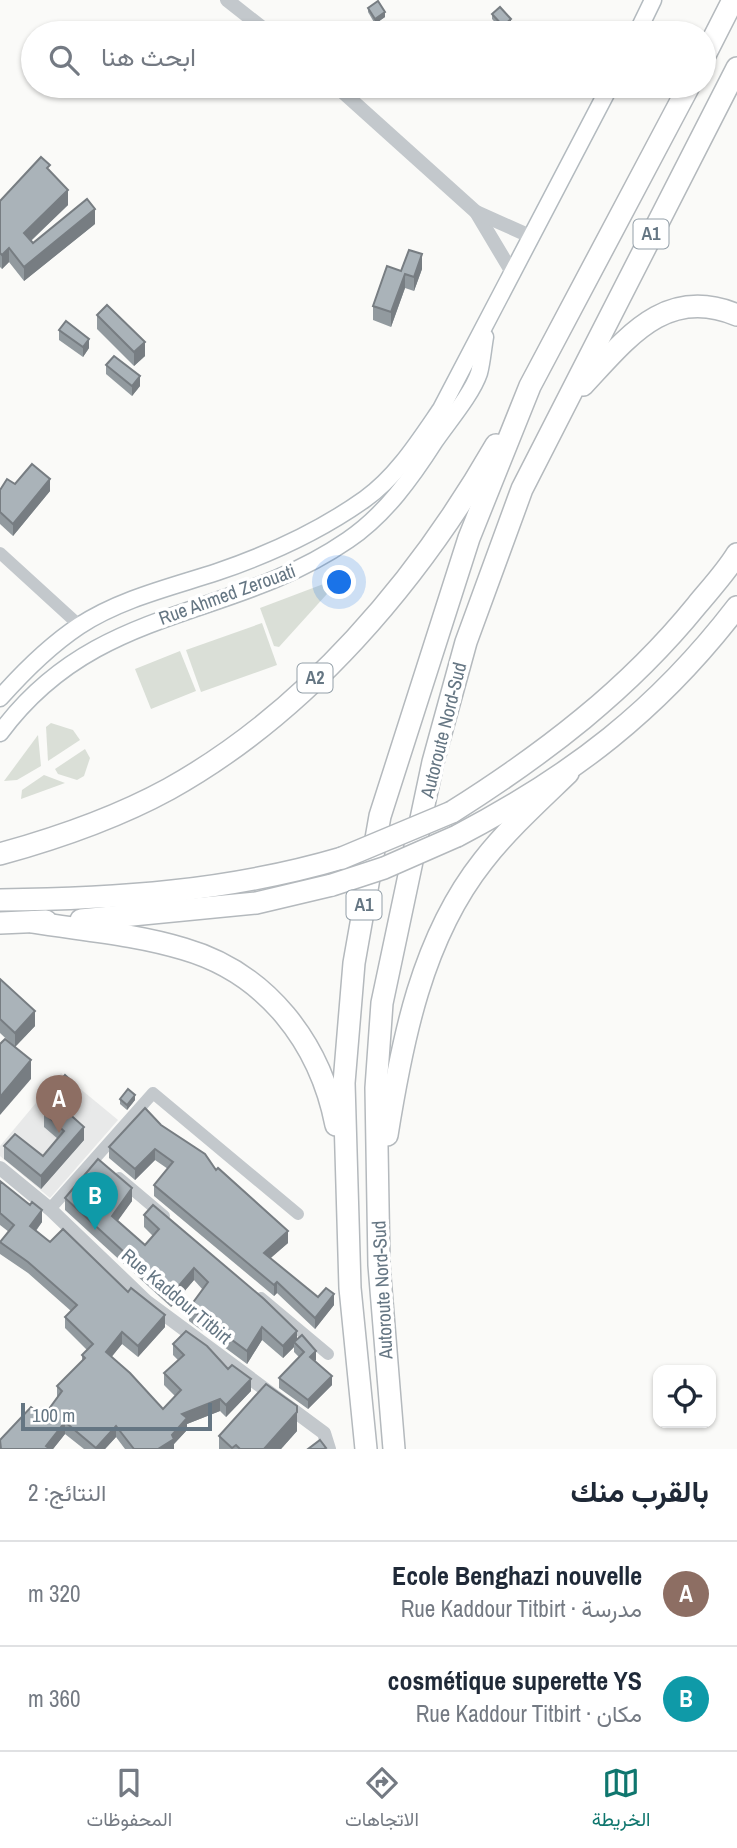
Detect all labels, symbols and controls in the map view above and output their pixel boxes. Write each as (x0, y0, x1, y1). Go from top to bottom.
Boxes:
search box (21, 21, 716, 98)
text: ابحث هنا (101, 39, 196, 74)
icon: search (45, 41, 83, 79)
road number: A1 (634, 220, 668, 248)
street label: Rue Ahmed Zerouati (155, 557, 299, 631)
your location (322, 565, 356, 599)
street label: Autoroute Nord-Sud (413, 660, 472, 801)
road number: A2 (298, 664, 332, 692)
road number: A1 (346, 890, 382, 920)
pin: A (36, 1075, 82, 1133)
pin: B (72, 1172, 118, 1230)
street label: Autoroute Nord-Sud (365, 1220, 399, 1361)
street label: Rue Kaddour Titbirt (116, 1242, 238, 1350)
map controls (653, 1365, 716, 1428)
button: locate (653, 1365, 716, 1428)
scale bar (21, 1400, 212, 1432)
text: 100 m (32, 1402, 75, 1428)
text: بالقرب منك (570, 1471, 709, 1511)
text: النتائج: 2 (28, 1477, 106, 1508)
text: Ecole Benghazi nouvelle (392, 1558, 642, 1593)
text: 320 m (28, 1578, 80, 1609)
text: A (679, 1578, 693, 1609)
text: مدرسة · Rue Kaddour Titbirt (401, 1593, 642, 1624)
text: cosmétique superette YS (388, 1663, 642, 1698)
text: 360 m (28, 1683, 80, 1714)
text: B (679, 1683, 693, 1714)
text: مكان · Rue Kaddour Titbirt (416, 1698, 642, 1729)
tab: المحفوظات (87, 1764, 172, 1836)
tab: الاتجاهات (345, 1764, 419, 1836)
tab: الخريطة (592, 1764, 651, 1836)

